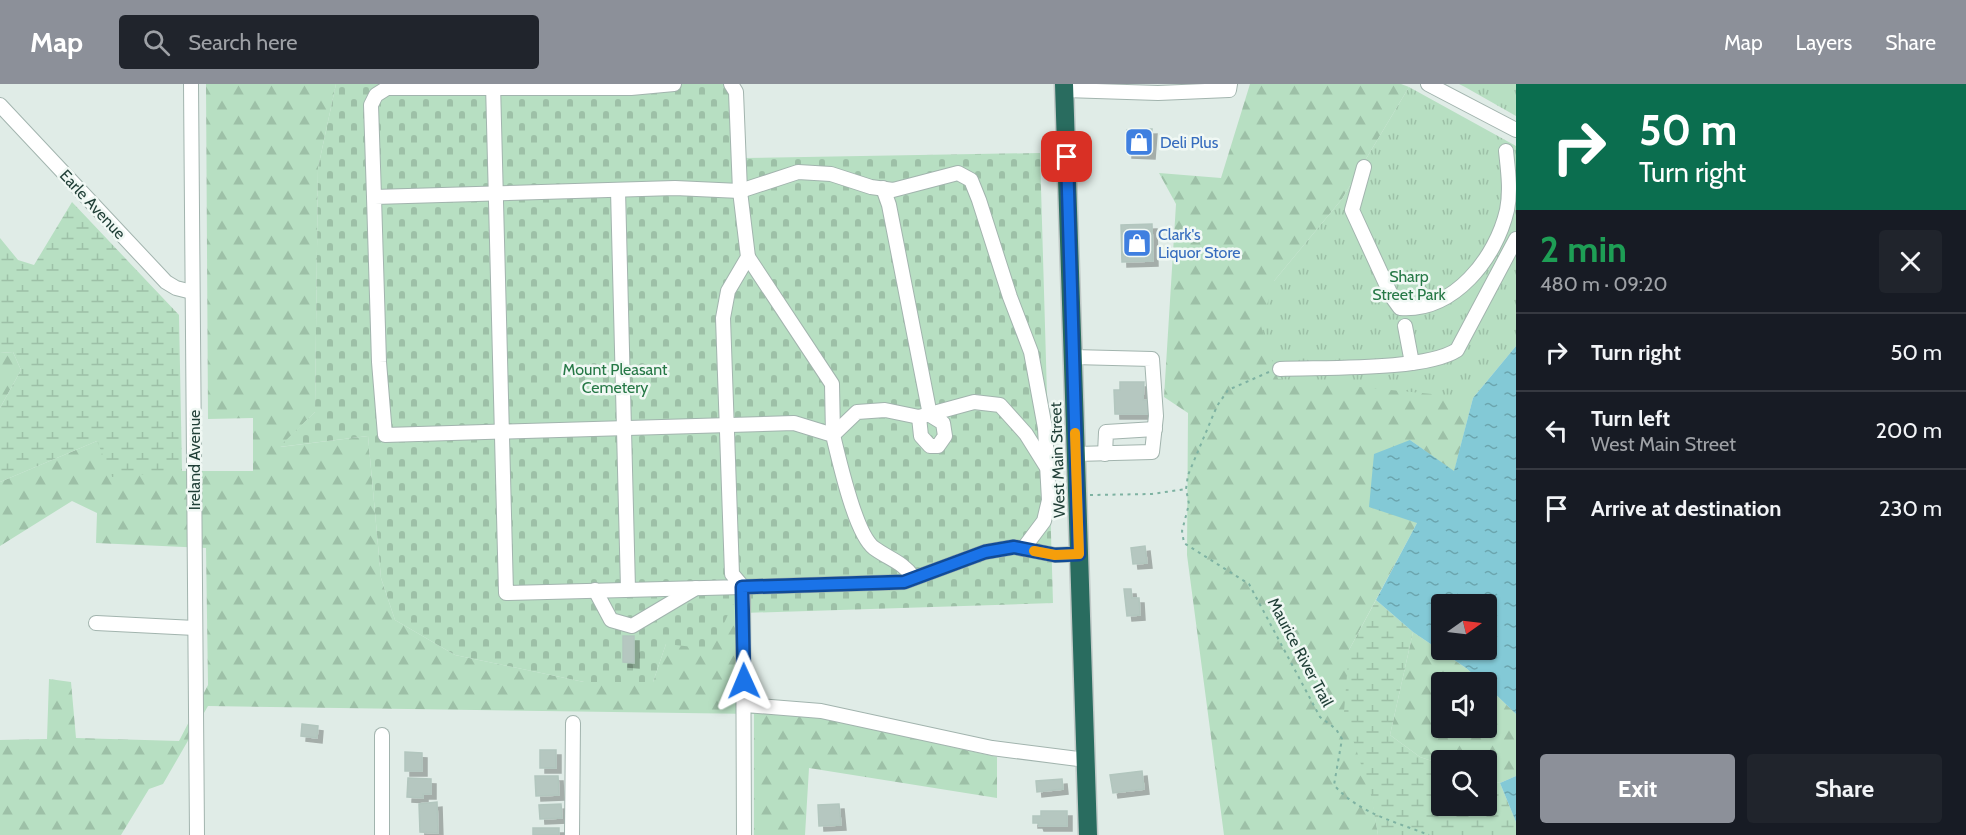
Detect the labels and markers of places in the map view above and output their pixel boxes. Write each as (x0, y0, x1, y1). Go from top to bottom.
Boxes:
shop icon: Deli Plus (1123, 126, 1155, 158)
pin (1041, 131, 1092, 182)
place label: Deli Plus (1160, 133, 1219, 152)
place label: Clark's Liquor Store (1158, 225, 1240, 262)
shop icon: Clark's Liquor Store (1121, 227, 1153, 259)

